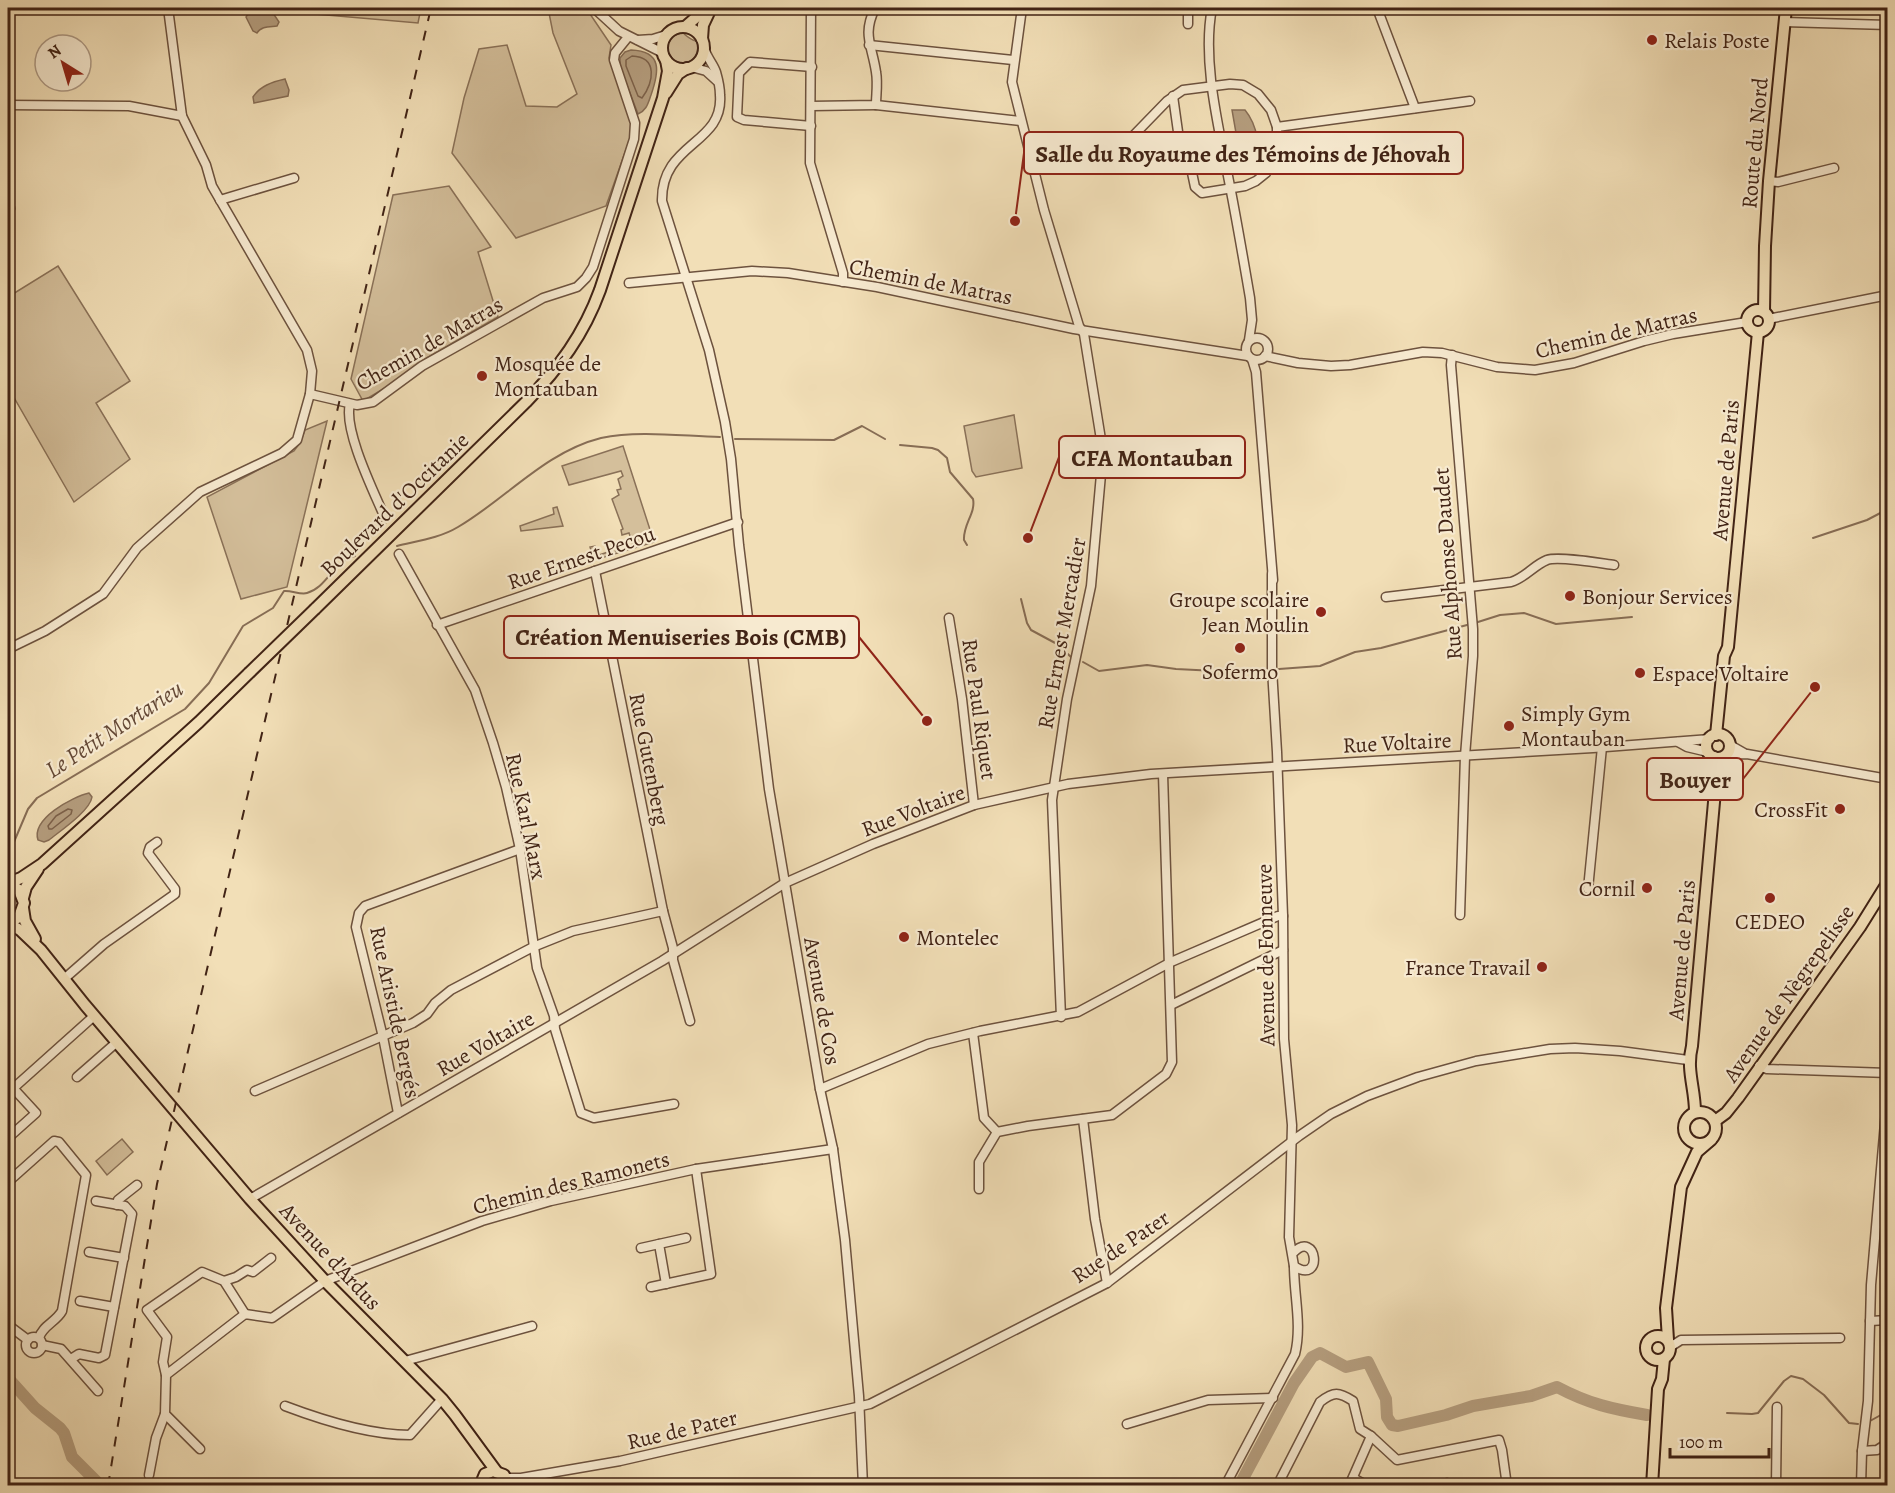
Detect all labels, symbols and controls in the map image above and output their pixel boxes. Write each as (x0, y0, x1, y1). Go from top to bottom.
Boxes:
place label: Relais Poste (1664, 26, 1770, 56)
north arrow (33, 33, 93, 93)
marker: Relais Poste (1645, 33, 1659, 47)
text: N (43, 39, 66, 64)
street label: Route du Nord (1734, 76, 1776, 210)
callout: Salle du Royaume des Témoins de Jéhovah (1024, 132, 1463, 174)
text: Salle du Royaume des Témoins de Jéhovah (1035, 138, 1451, 170)
street label: Chemin de Matras (847, 251, 1015, 313)
street label: Chemin de Matras (350, 289, 509, 398)
street label: Chemin de Matras (1532, 300, 1700, 366)
place label: Mosquée de Montauban (494, 349, 601, 404)
marker: Mosquée de Montauban (475, 369, 489, 383)
street label: Avenue de Paris (1705, 398, 1747, 543)
street label: Boulevard d'Occitanie (314, 426, 476, 584)
callout: CFA Montauban (1059, 436, 1245, 478)
text: CFA Montauban (1071, 442, 1233, 474)
street label: Rue Alphonse Daudet (1426, 467, 1470, 661)
street label: Rue Ernest Pecou (503, 519, 660, 597)
street label: Rue Ernest Mercadier (1030, 535, 1094, 731)
place label: Bonjour Services (1582, 582, 1733, 612)
place label: Groupe scolaire Jean Moulin (1169, 585, 1309, 640)
marker: Bonjour Services (1563, 589, 1577, 603)
marker: Groupe scolaire Jean Moulin (1314, 605, 1328, 619)
callout: Création Menuiseries Bois (CMB) (504, 616, 859, 658)
text: Création Menuiseries Bois (CMB) (515, 621, 847, 653)
street label: Rue Paul Riquet (954, 637, 1004, 782)
marker: Sofermo (1233, 641, 1247, 655)
place label: Sofermo (1202, 657, 1278, 687)
place label: Espace Voltaire (1652, 659, 1789, 689)
marker: Espace Voltaire (1633, 666, 1647, 680)
water label: Le Petit Mortarieu (39, 672, 189, 786)
street label: Rue Gutenberg (621, 690, 677, 828)
place label: Simply Gym Montauban (1521, 699, 1630, 754)
marker: Simply Gym Montauban (1502, 719, 1516, 733)
street label: Rue Voltaire (1342, 725, 1452, 761)
street label: Rue Karl Marx (498, 750, 554, 883)
callout: Bouyer (1647, 758, 1743, 800)
text: Bouyer (1659, 764, 1731, 796)
street label: Rue Voltaire (857, 777, 970, 844)
place label: CrossFit (1754, 795, 1828, 825)
marker: CrossFit (1833, 802, 1847, 816)
street label: Avenue de Fonneuve (1249, 864, 1283, 1047)
place label: Cornil (1579, 874, 1635, 904)
street label: Avenue de Paris (1661, 878, 1703, 1023)
marker: Cornil (1640, 881, 1654, 895)
marker: CEDEO (1763, 891, 1777, 905)
street label: Avenue de Nègrepelisse (1716, 899, 1862, 1089)
place label: CEDEO (1735, 907, 1805, 937)
street label: Rue Aristide Bergés (362, 923, 428, 1101)
place label: Montelec (916, 923, 999, 953)
marker: Montelec (897, 930, 911, 944)
street label: Avenue de Cos (796, 934, 848, 1067)
place label: France Travail (1405, 953, 1530, 983)
marker: France Travail (1535, 960, 1549, 974)
street label: Rue Voltaire (431, 1004, 540, 1084)
street label: Chemin des Ramonets (470, 1144, 673, 1222)
street label: Avenue d'Ardus (272, 1196, 388, 1317)
street label: Rue de Pater (1066, 1203, 1176, 1291)
street label: Rue de Pater (624, 1403, 740, 1457)
scale bar (1670, 1421, 1769, 1459)
text: 100 m (1679, 1430, 1723, 1454)

